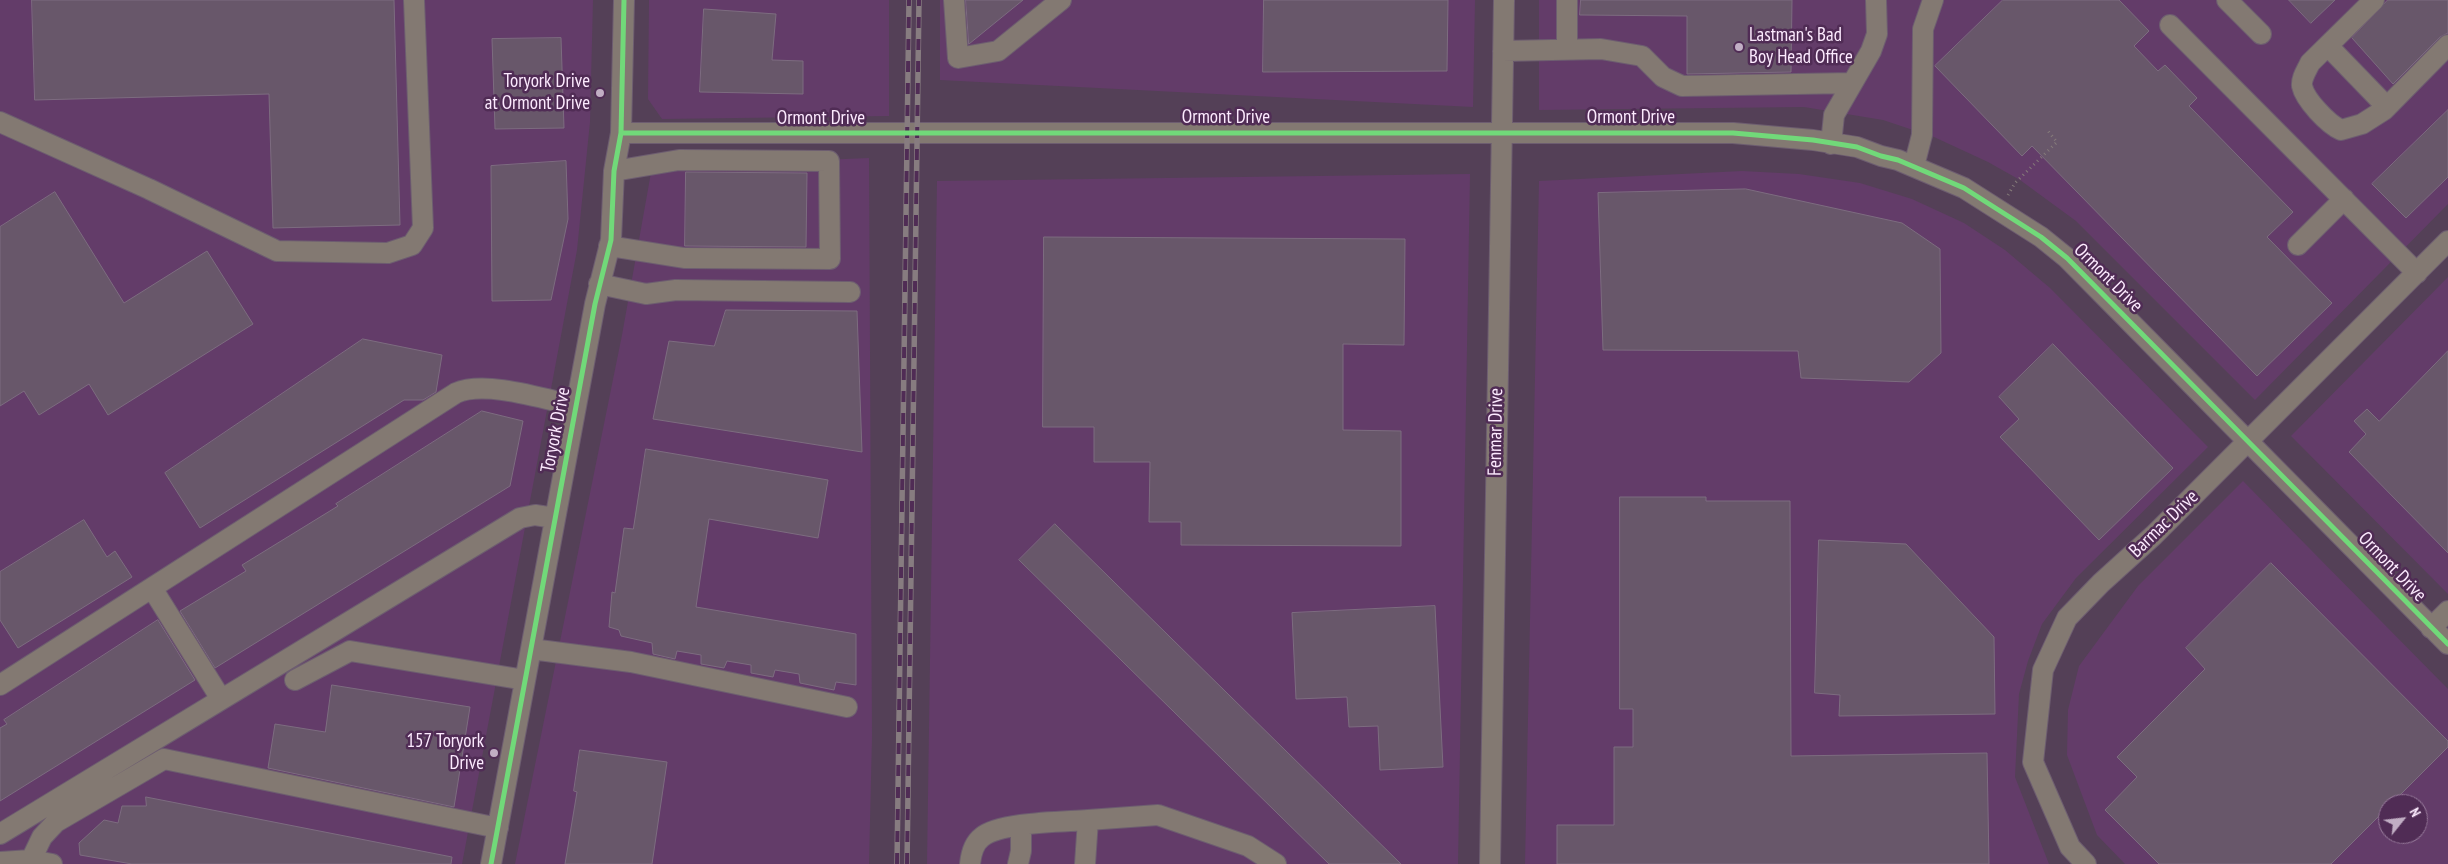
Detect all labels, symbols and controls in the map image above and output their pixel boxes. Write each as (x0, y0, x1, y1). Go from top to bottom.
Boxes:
place label: Lastman's Bad Boy Head Office (1749, 25, 1853, 69)
marker: Lastman's Bad Boy Head Office (1733, 41, 1745, 53)
place label: Toryork Drive at Ormont Drive (485, 71, 590, 115)
marker: Toryork Drive at Ormont Drive (594, 87, 606, 99)
street label: Ormont Drive (1182, 107, 1270, 129)
street label: Ormont Drive (1587, 107, 1675, 129)
street label: Ormont Drive (777, 108, 865, 130)
street label: Ormont Drive (2069, 239, 2147, 317)
street label: Toryork Drive (537, 385, 575, 475)
street label: Fenmar Drive (1484, 388, 1508, 476)
street label: Barmac Drive (2125, 486, 2203, 562)
street label: Ormont Drive (2353, 527, 2431, 607)
place label: 157 Toryork Drive (406, 731, 484, 775)
marker: 157 Toryork Drive (488, 747, 500, 759)
north arrow (2378, 794, 2428, 844)
text: N (2406, 805, 2425, 820)

